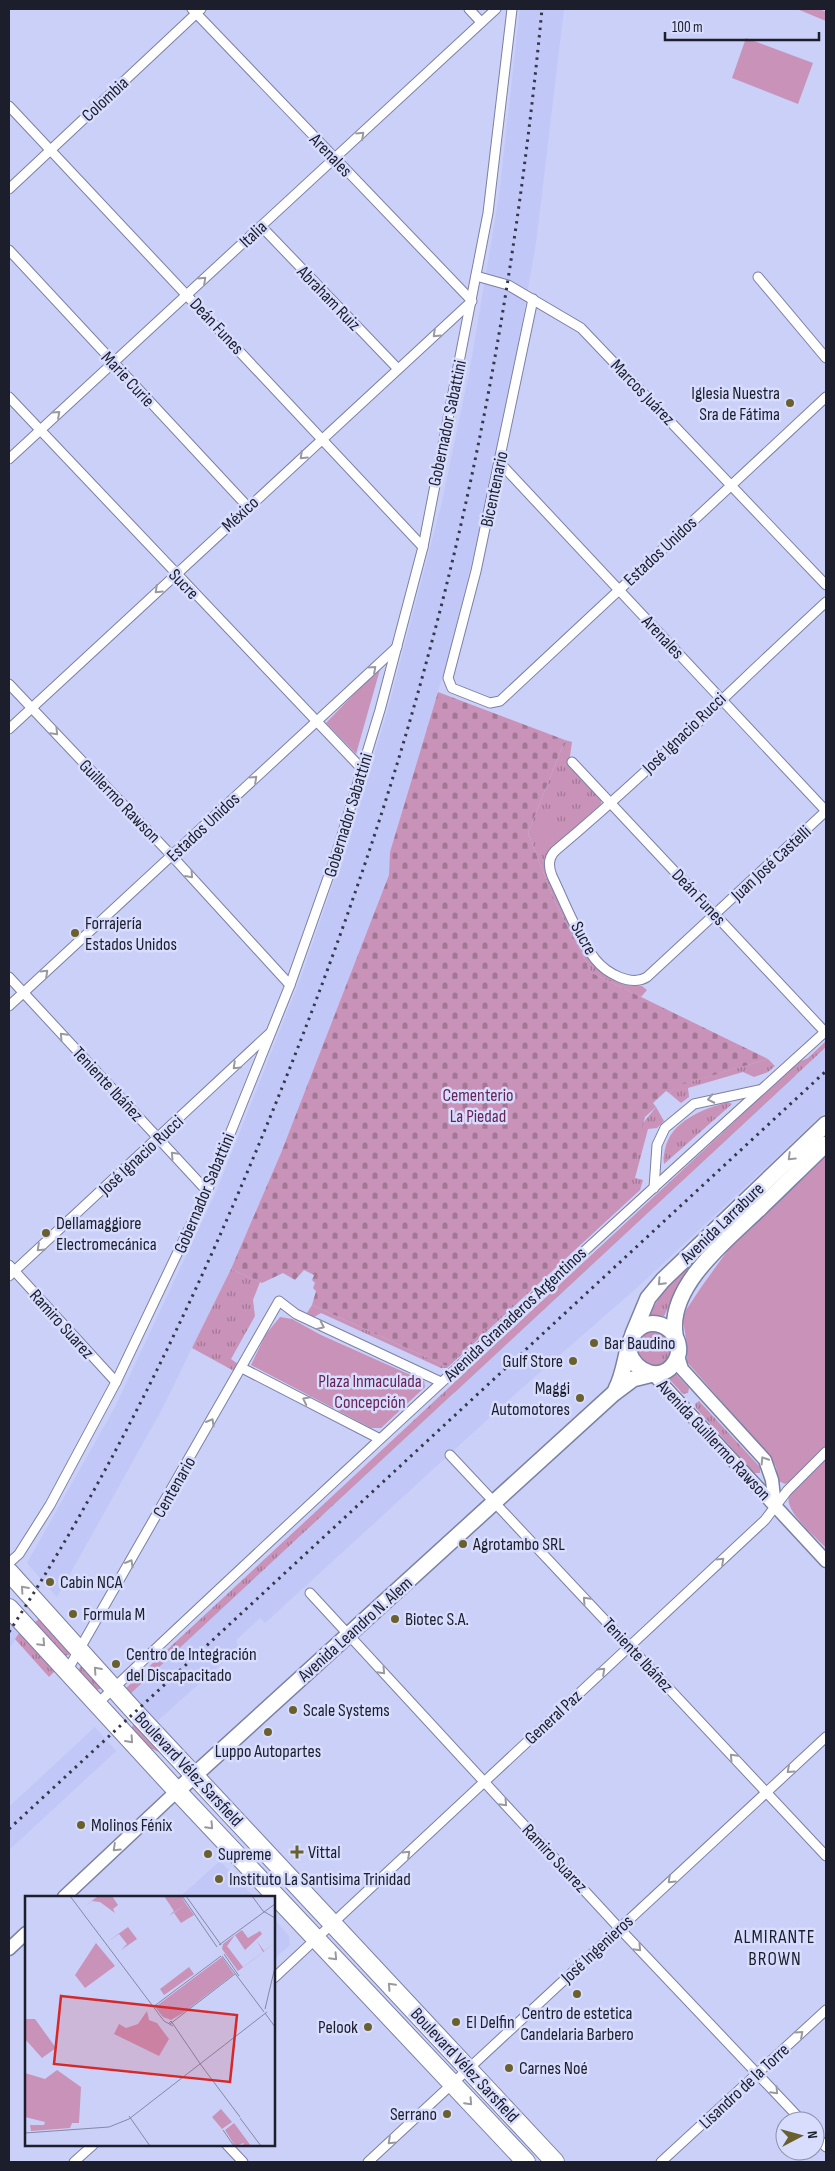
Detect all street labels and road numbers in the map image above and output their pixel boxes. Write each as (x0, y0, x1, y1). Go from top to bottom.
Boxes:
street label: Colombia (78, 72, 133, 126)
street label: Arenales (304, 129, 356, 181)
street label: Italia (235, 216, 272, 252)
street label: Abraham Ruiz (292, 261, 365, 335)
street label: Deán Funes (185, 294, 248, 359)
street label: Marie Curie (97, 347, 159, 411)
street label: Marcos Juárez (606, 355, 679, 430)
street label: Gobernador Sabattini (424, 358, 471, 488)
street label: Bicentenario (476, 449, 513, 529)
street label: México (218, 492, 263, 537)
street label: Estados Unidos (620, 512, 701, 590)
street label: Sucre (164, 565, 203, 604)
street label: Arenales (637, 610, 688, 663)
street label: José Ignacio Rucci (638, 688, 730, 779)
street label: Gobernador Sabattini (320, 751, 377, 880)
street label: Guillermo Rawson (75, 755, 165, 847)
street label: Estados Unidos (163, 788, 244, 866)
street label: Juan José Castelli (726, 821, 816, 906)
street label: Deán Funes (667, 865, 730, 930)
street label: Sucre (566, 918, 601, 958)
street label: Teniente Ibáñez (68, 1043, 148, 1126)
street label: José Ignacio Rucci (94, 1111, 188, 1200)
street label: Gobernador Sabattini (170, 1130, 239, 1256)
street label: Avenida Larrabure (676, 1178, 768, 1269)
street label: Avenida Granaderos Argentinos (439, 1243, 591, 1387)
street label: Ramiro Suarez (25, 1285, 99, 1364)
street label: Avenida Guillermo Rawson (652, 1375, 775, 1505)
street label: Centenario (149, 1453, 200, 1521)
street label: Avenida Leandro N. Alem (293, 1573, 417, 1687)
street label: Teniente Ibáñez (598, 1614, 678, 1697)
street label: General Paz (521, 1685, 586, 1749)
street label: Boulevard Vélez Sarsfield (130, 1708, 247, 1831)
street label: Ramiro Suarez (518, 1820, 592, 1897)
street label: José Ingenieros (556, 1911, 638, 1989)
street label: Boulevard Vélez Sarsfield (406, 2004, 523, 2127)
street label: Lisandro de la Torre (695, 2039, 794, 2133)

